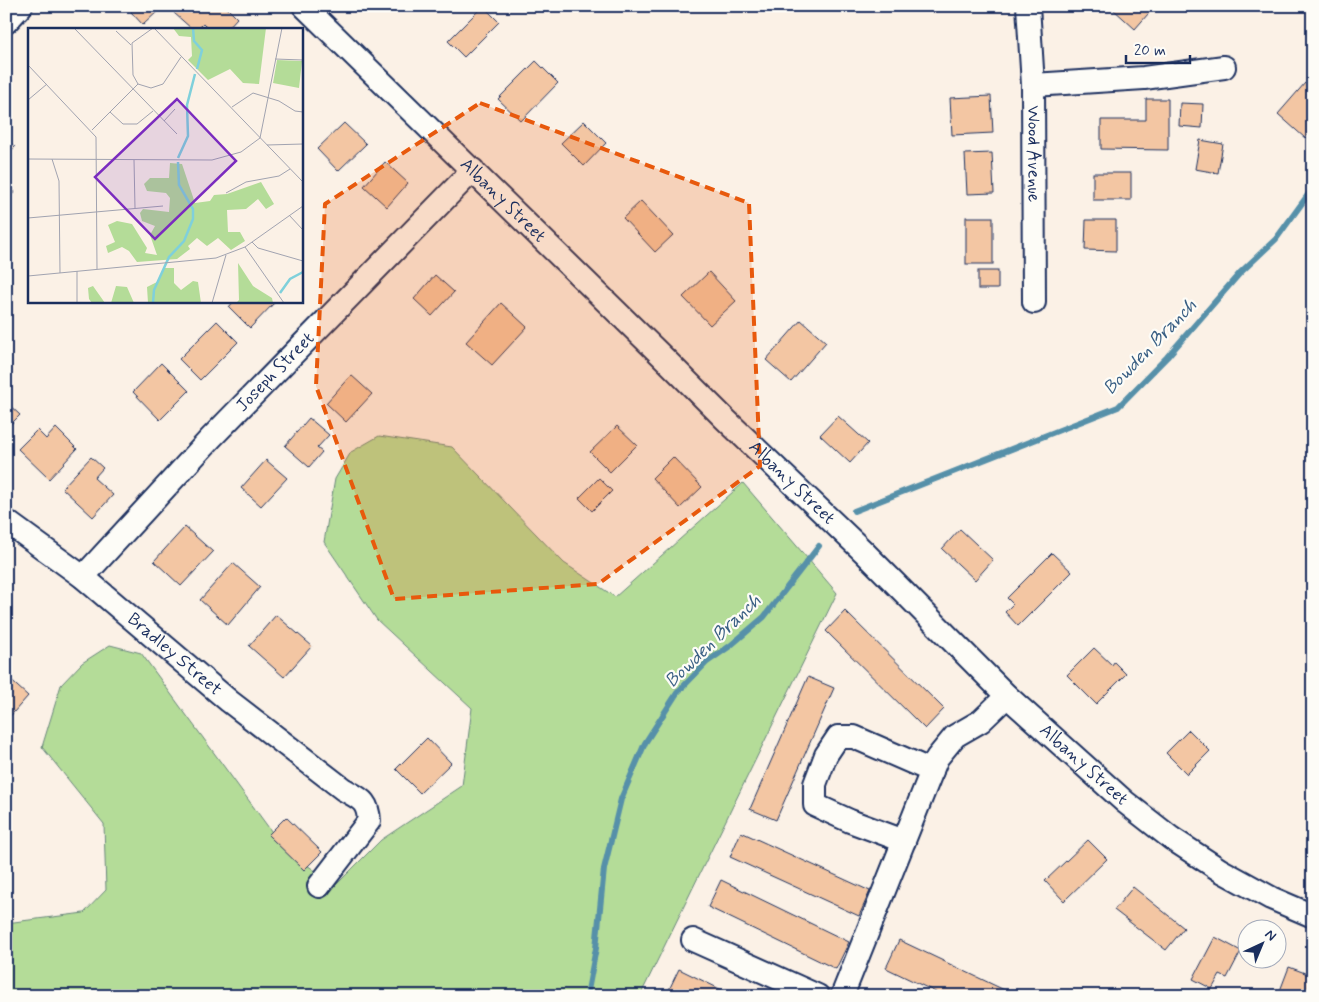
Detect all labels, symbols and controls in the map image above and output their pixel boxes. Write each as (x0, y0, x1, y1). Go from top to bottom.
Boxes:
inset map (28, 28, 302, 302)
scale bar (1126, 32, 1190, 64)
text: 20 m (1134, 41, 1166, 61)
street label: Wood Avenue (1021, 105, 1046, 202)
street label: Albany Street (454, 153, 551, 248)
water label: Bowden Branch (1098, 293, 1202, 400)
street label: Joseph Street (231, 327, 320, 417)
street label: Albany Street (743, 436, 840, 530)
water label: Bowden Branch (660, 589, 767, 693)
street label: Bradley Street (122, 607, 227, 702)
street label: Albany Street (1034, 719, 1133, 811)
north arrow (1236, 920, 1286, 970)
text: N (1261, 926, 1280, 945)

